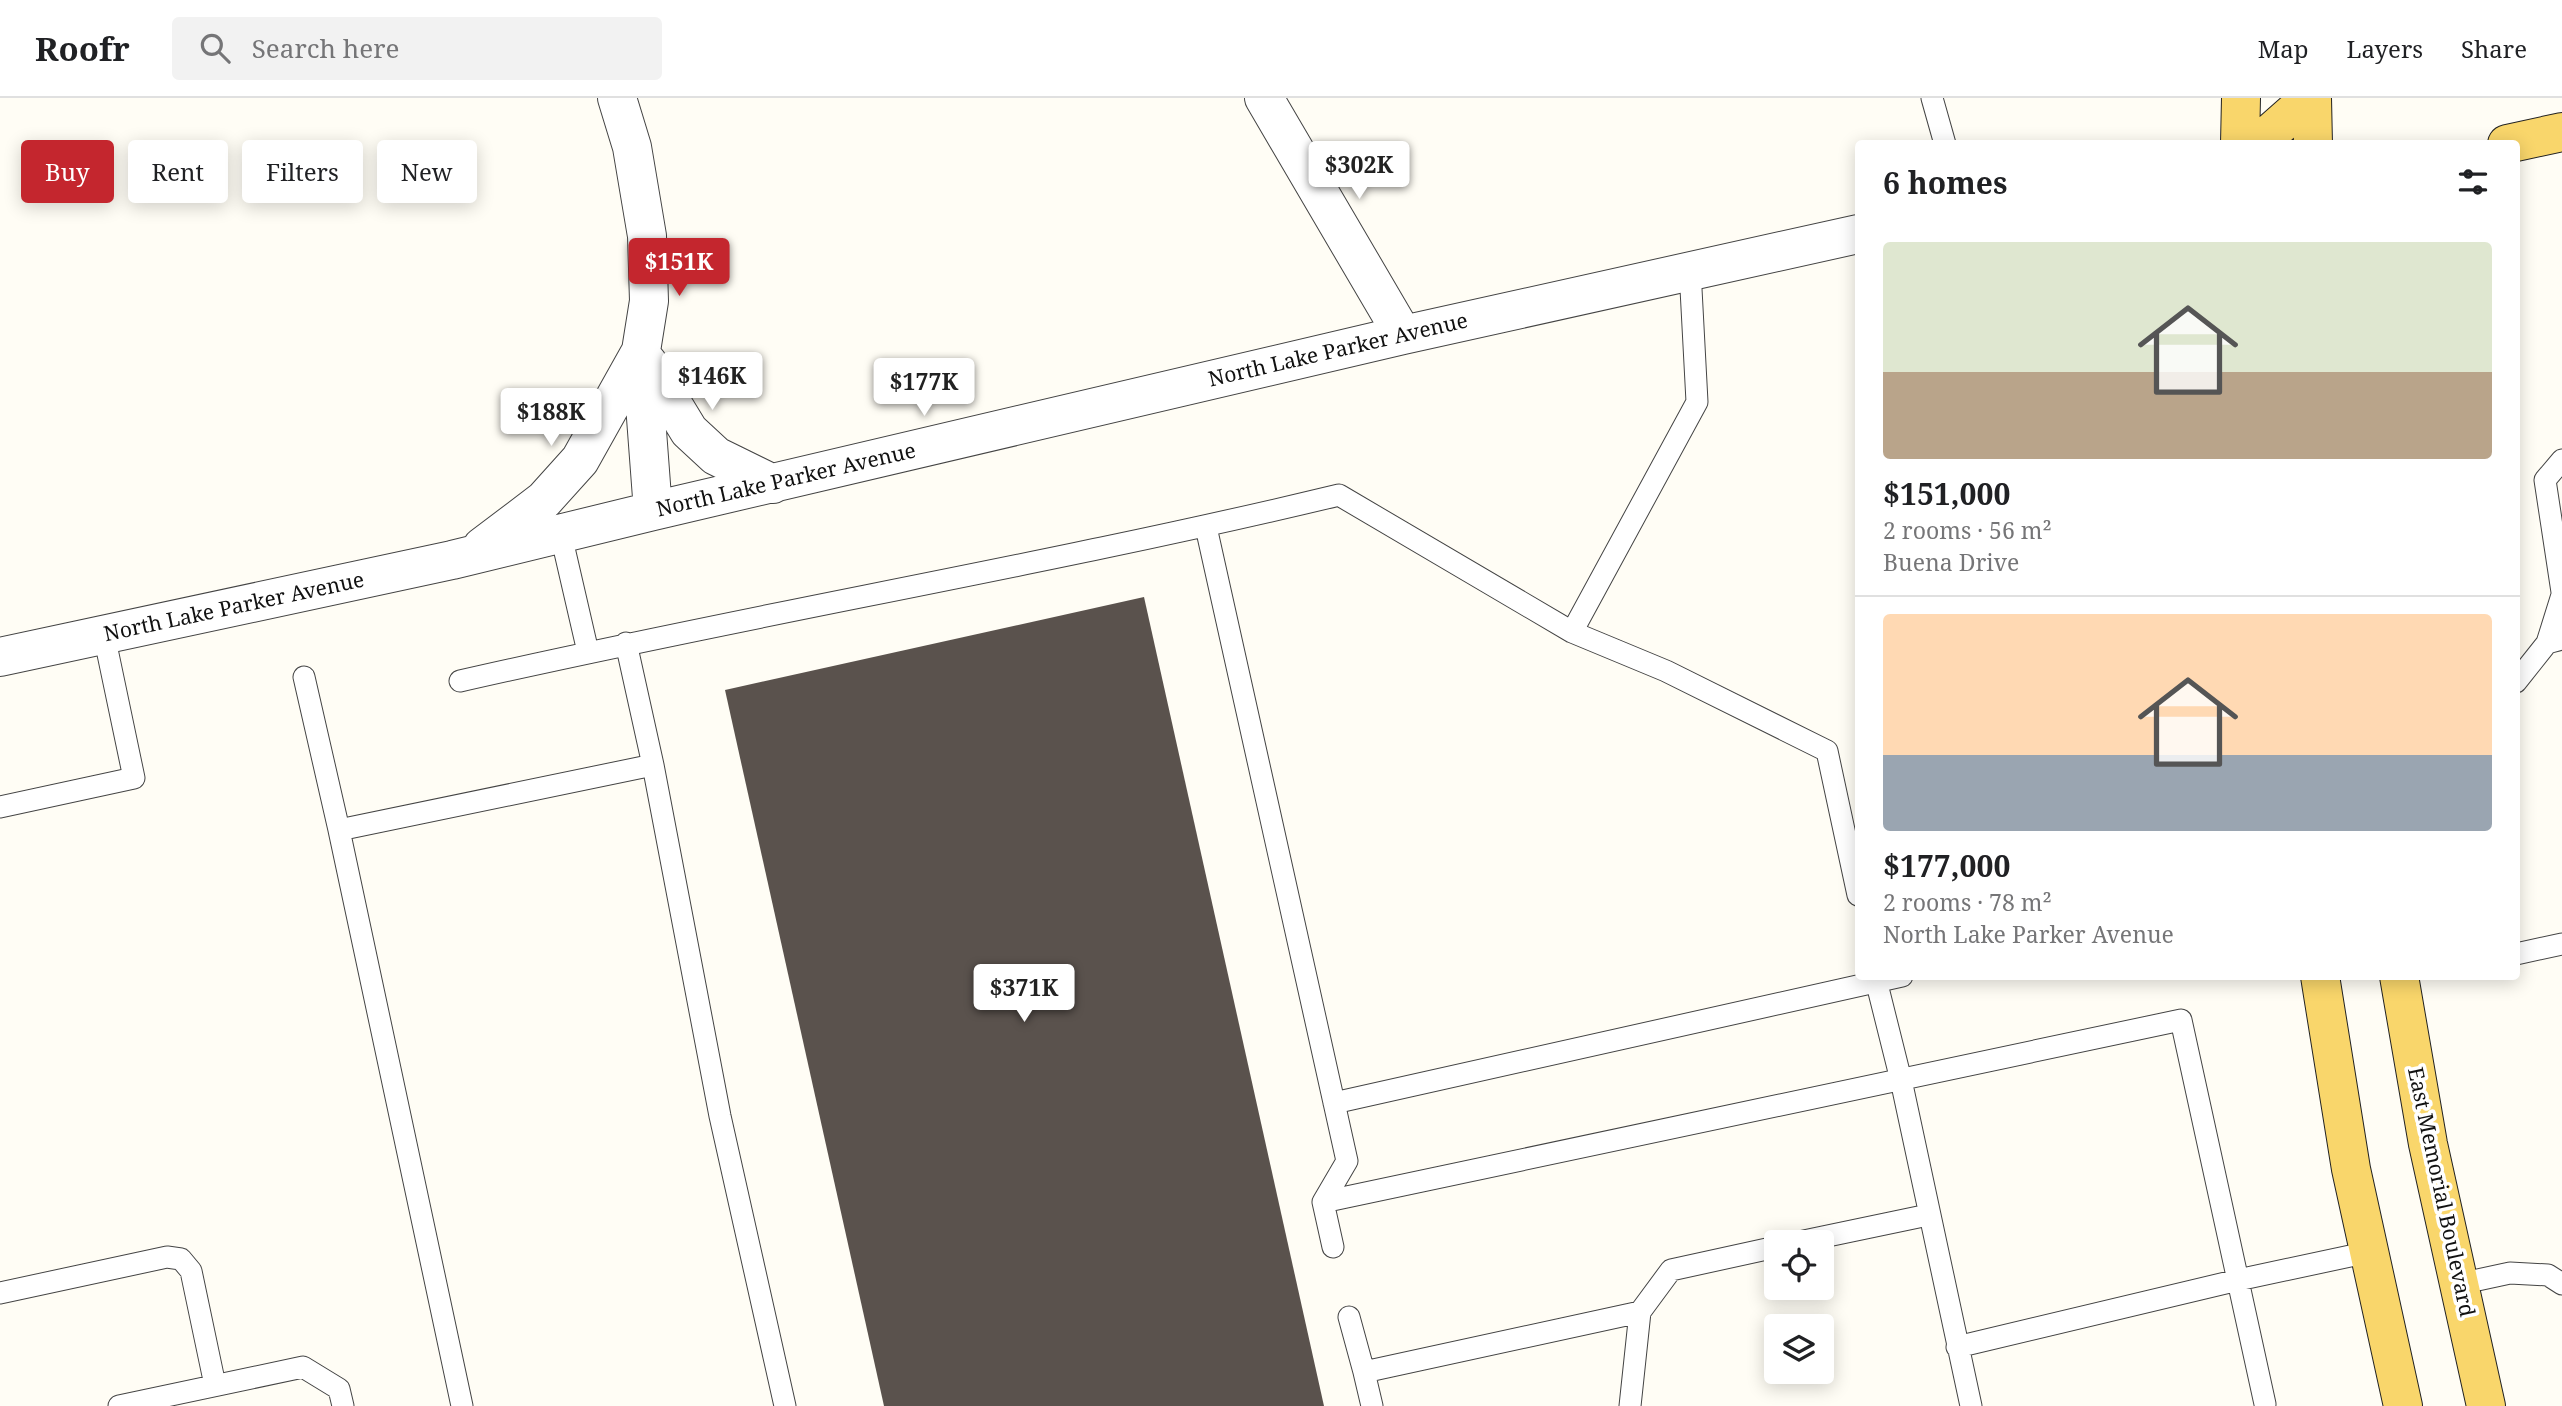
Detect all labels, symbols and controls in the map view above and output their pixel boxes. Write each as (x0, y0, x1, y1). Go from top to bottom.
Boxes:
search box (172, 17, 662, 80)
text: Roofr (35, 26, 130, 71)
icon: search (196, 29, 234, 67)
text: Search here (252, 30, 399, 66)
text: Map (2258, 32, 2309, 65)
text: Layers (2347, 32, 2423, 65)
text: Share (2461, 32, 2527, 65)
chip: Buy (21, 140, 114, 203)
chip: Rent (128, 140, 228, 203)
chip: Filters (242, 140, 363, 203)
chip: New (377, 140, 477, 203)
pin: $302K (1310, 141, 1408, 201)
text: $302K (1325, 148, 1393, 180)
text: 6 homes (1883, 162, 2007, 203)
icon: filters (2454, 163, 2492, 201)
pin: $151K (630, 238, 728, 298)
text: $151K (645, 245, 713, 277)
icon: home (2125, 287, 2251, 413)
street label: North Lake Parker Avenue (1205, 306, 1470, 393)
pin: $146K (663, 352, 761, 412)
pin: $177K (875, 358, 973, 418)
text: $146K (678, 359, 746, 391)
text: $177K (890, 365, 958, 397)
pin: $188K (502, 388, 600, 448)
text: $188K (517, 395, 585, 427)
street label: North Lake Parker Avenue (653, 436, 918, 523)
text: $151,000 (1883, 473, 2010, 514)
text: 2 rooms · 56 m² (1883, 514, 2052, 546)
text: Buena Drive (1883, 546, 2019, 578)
street label: North Lake Parker Avenue (101, 565, 367, 647)
icon: home (2125, 659, 2251, 785)
text: $177,000 (1883, 845, 2010, 886)
text: 2 rooms · 78 m² (1883, 886, 2052, 918)
text: North Lake Parker Avenue (1883, 918, 2174, 950)
pin: $371K (975, 964, 1073, 1024)
text: $371K (990, 971, 1058, 1003)
street label: East Memorial Boulevard (2402, 1065, 2482, 1319)
map controls (1764, 1230, 1834, 1384)
button: locate (1764, 1230, 1834, 1300)
button: layers (1764, 1314, 1834, 1384)

